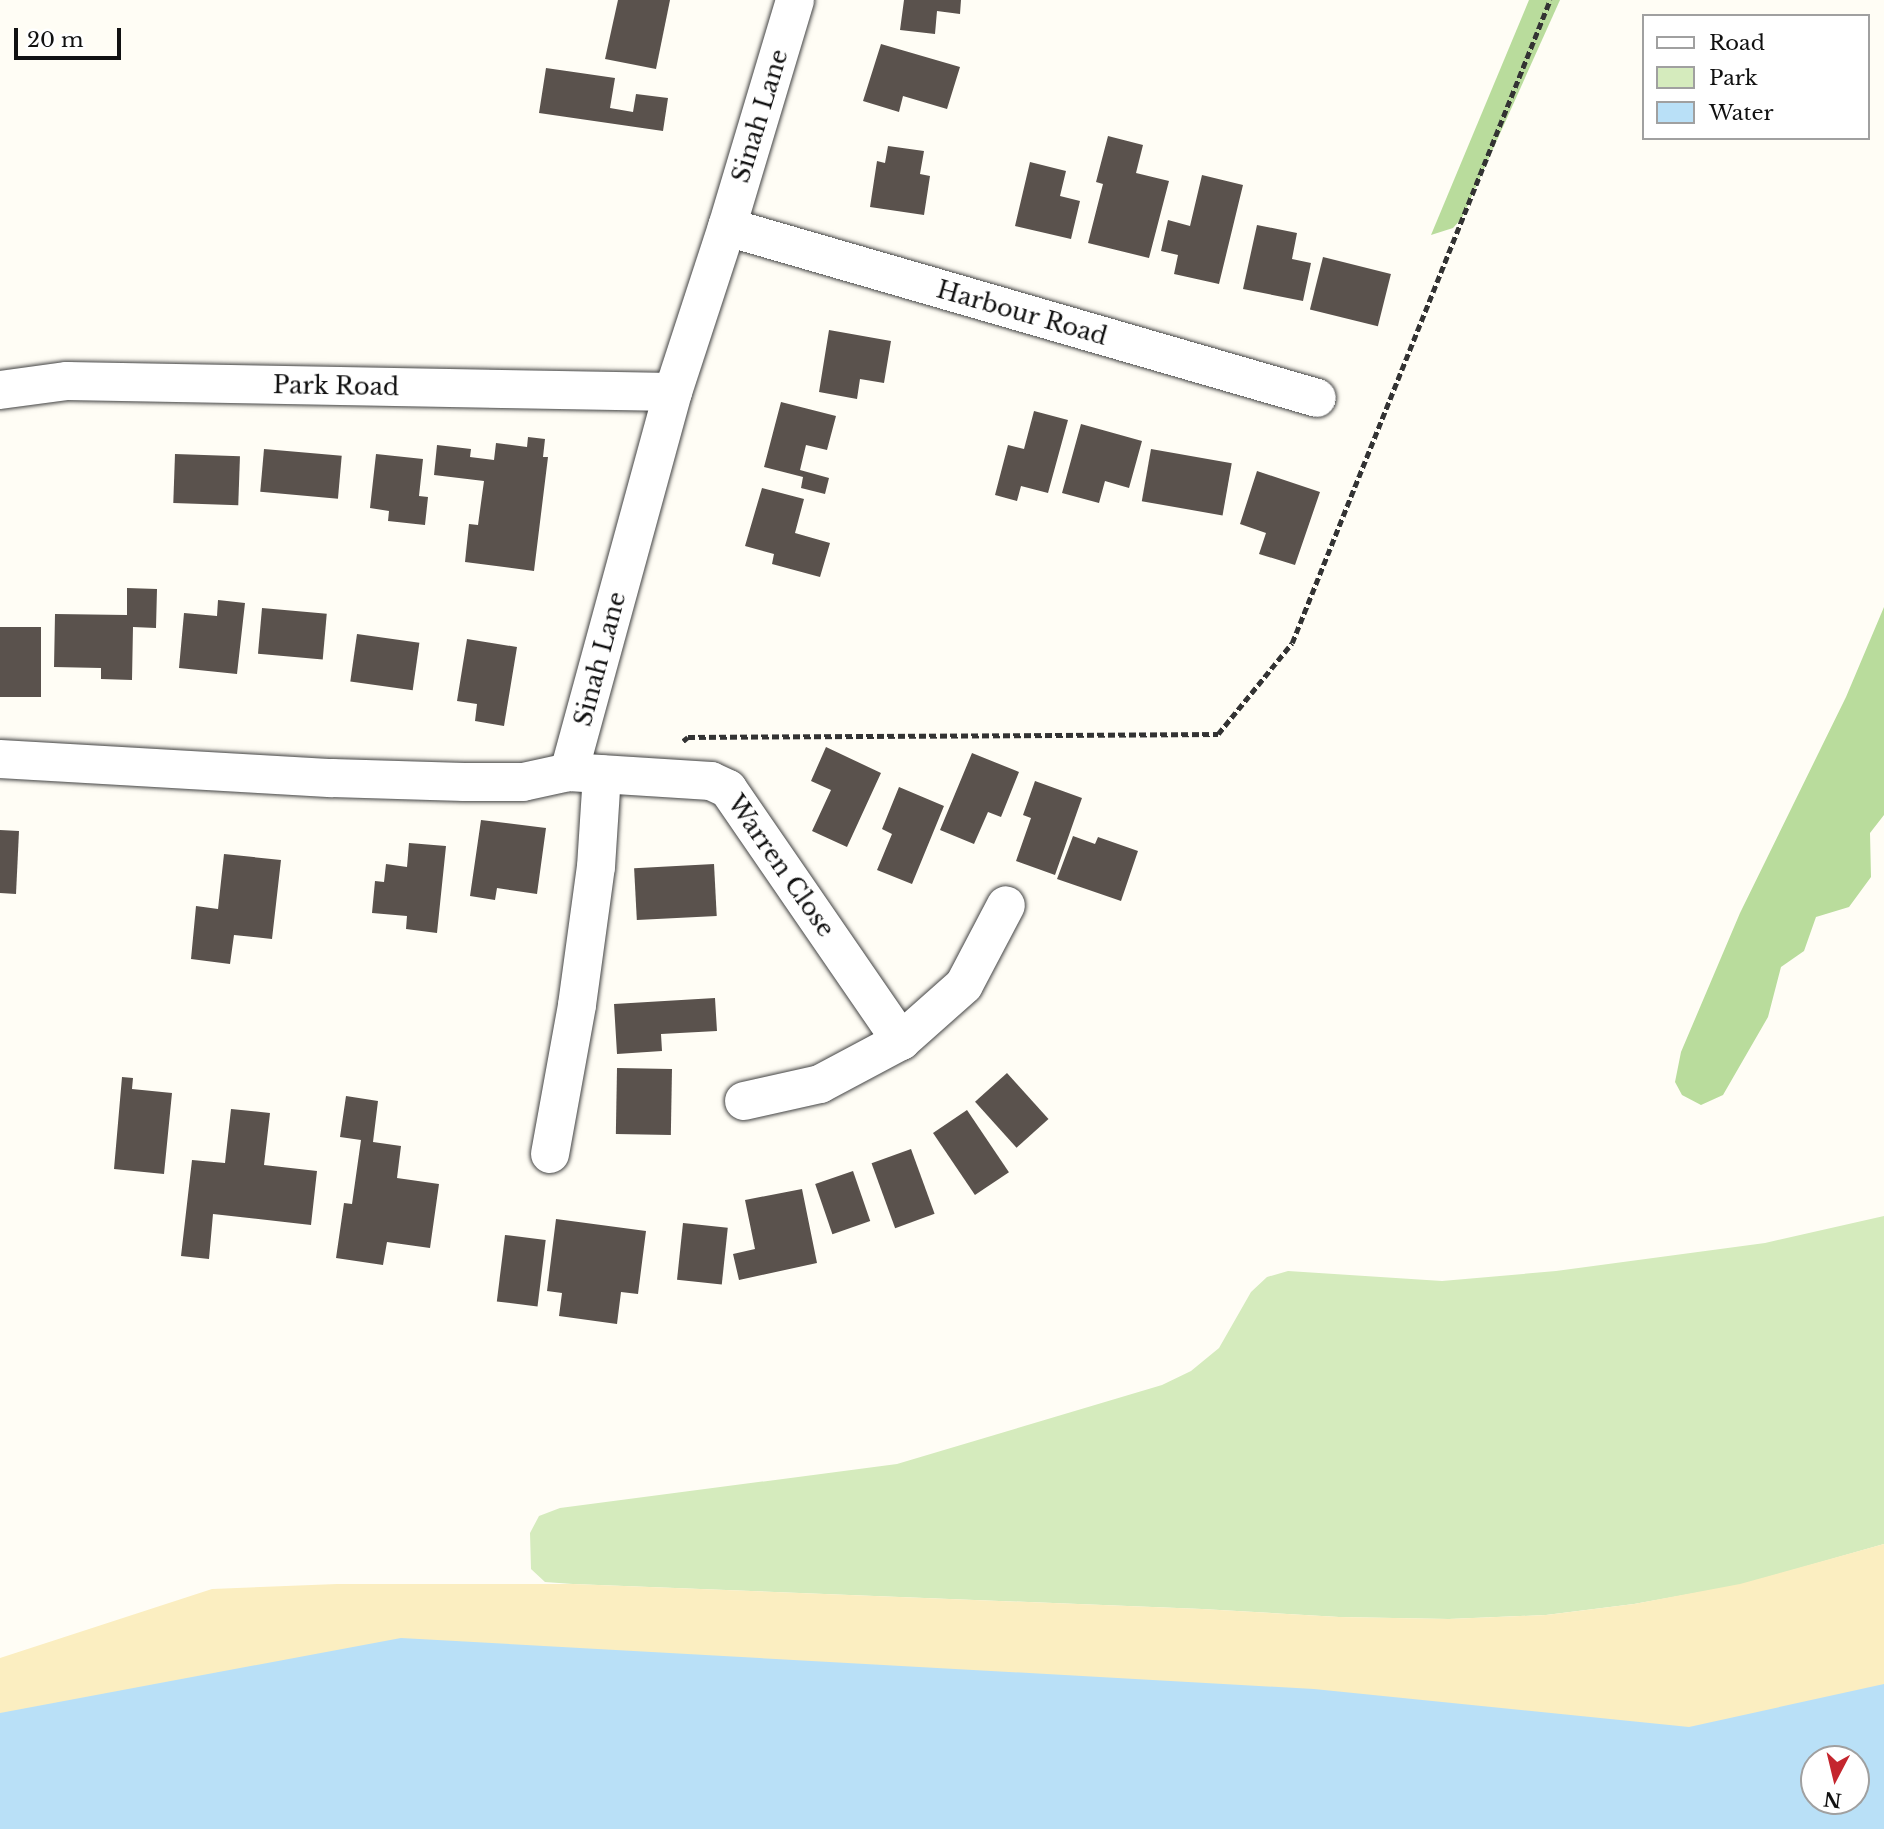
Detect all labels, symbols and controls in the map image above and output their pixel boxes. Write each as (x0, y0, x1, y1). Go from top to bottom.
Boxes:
scale bar (18, 14, 124, 58)
legend (1643, 14, 1870, 140)
text: 20 m (27, 27, 84, 53)
text: Road (1709, 30, 1765, 56)
street label: Sinah Lane (726, 46, 794, 186)
text: Park (1709, 65, 1758, 91)
text: Water (1709, 100, 1773, 126)
street label: Harbour Road (933, 275, 1111, 351)
street label: Park Road (273, 370, 399, 402)
street label: Sinah Lane (568, 589, 632, 729)
street label: Warren Close (721, 790, 841, 942)
north arrow (1800, 1745, 1870, 1815)
text: N (1822, 1787, 1843, 1812)

